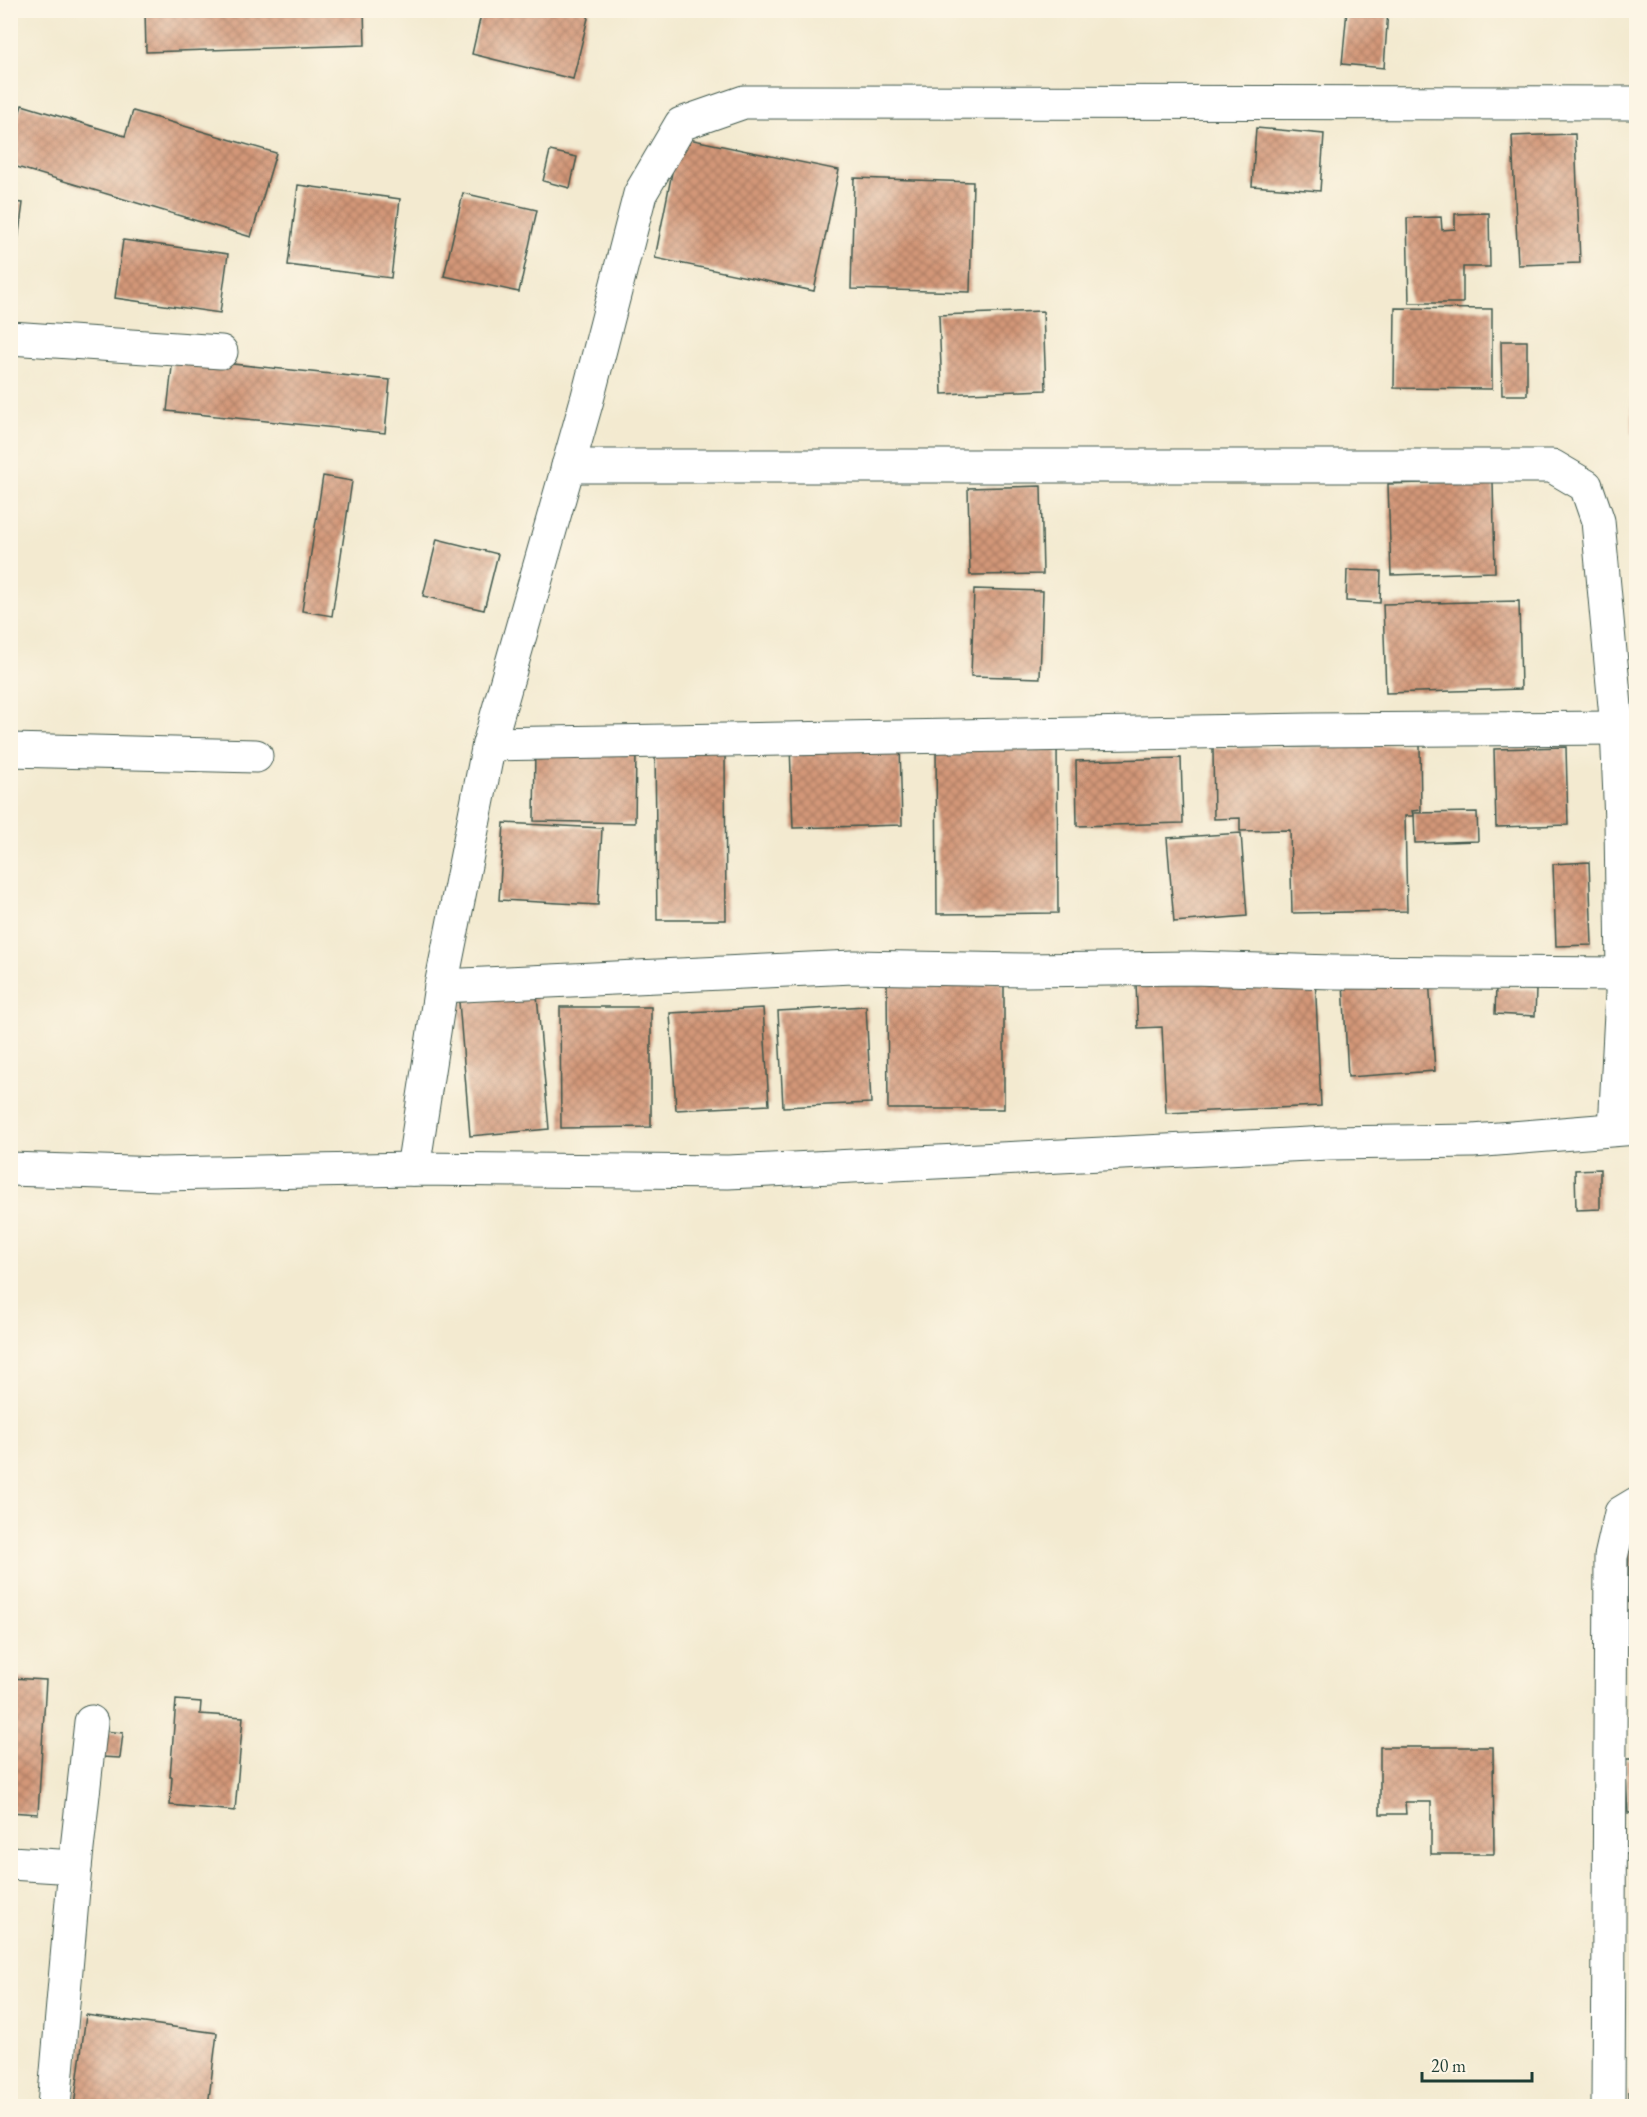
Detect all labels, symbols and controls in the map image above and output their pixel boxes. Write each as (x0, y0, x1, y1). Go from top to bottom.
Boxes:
scale bar (1422, 2045, 1532, 2083)
text: 20 m (1431, 2054, 1466, 2077)

